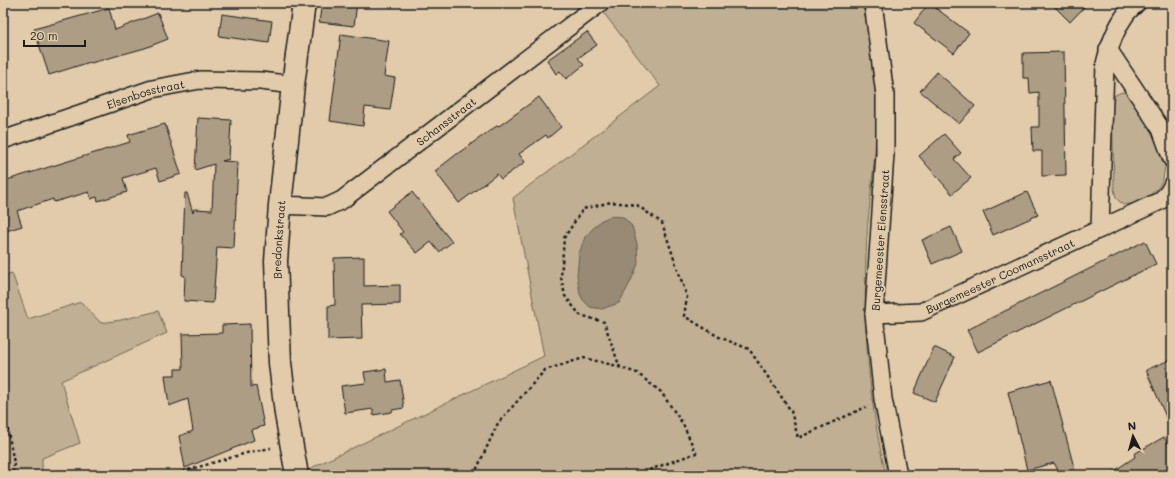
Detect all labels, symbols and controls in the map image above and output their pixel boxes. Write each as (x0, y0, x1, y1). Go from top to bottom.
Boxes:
scale bar (24, 22, 85, 48)
text: 20 m (30, 27, 58, 43)
street label: Elsenbosstraat (104, 76, 186, 112)
street label: Schansstraat (413, 93, 479, 149)
street label: Burgemeester Elensstraat (868, 169, 892, 311)
street label: Bredonkstraat (268, 199, 288, 279)
street label: Burgemeester Coomansstraat (923, 234, 1077, 316)
north arrow (1113, 416, 1153, 456)
text: N (1127, 418, 1137, 433)

